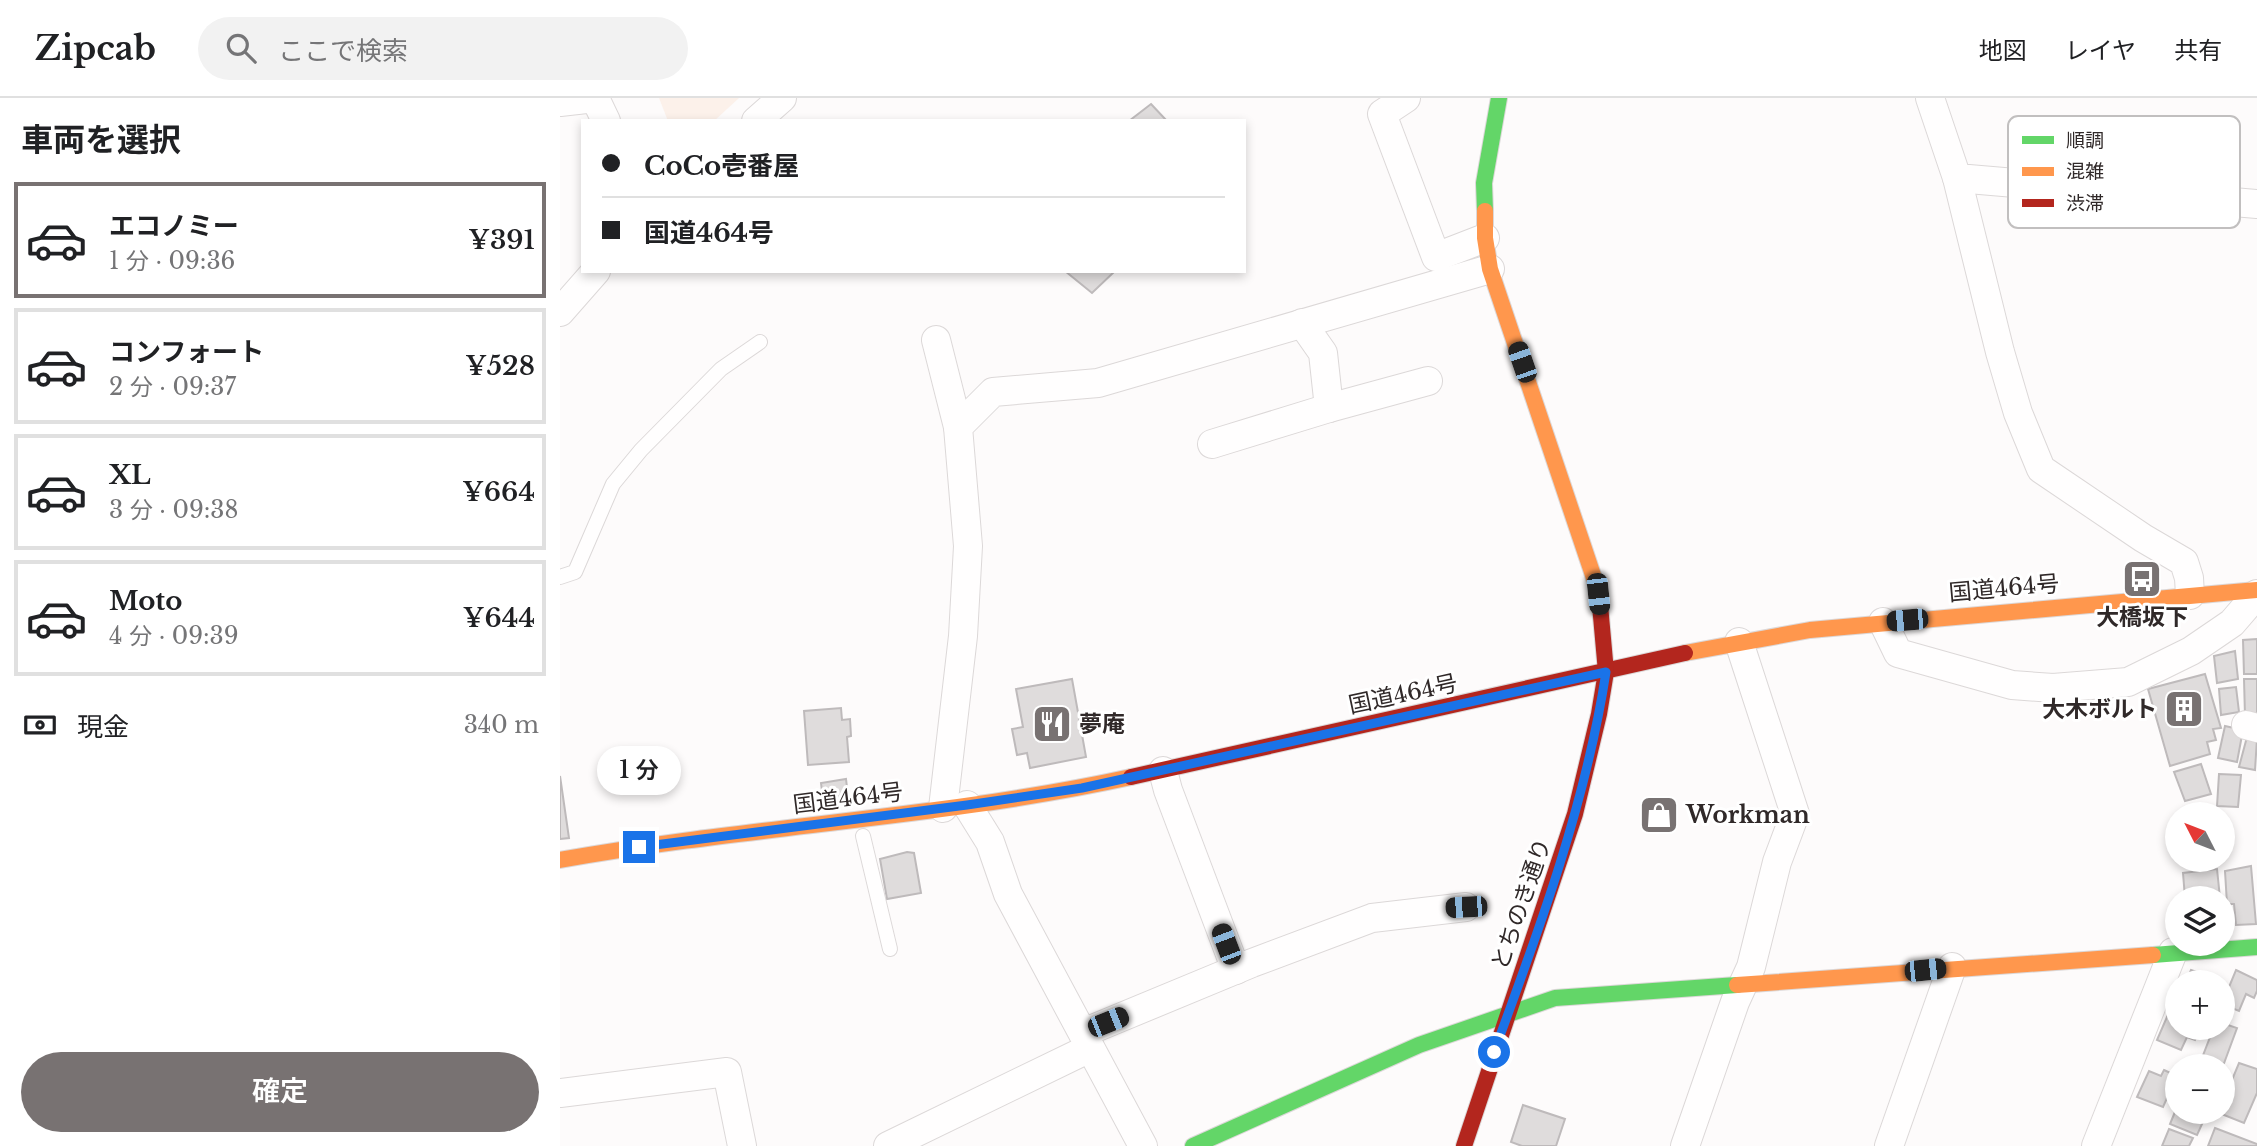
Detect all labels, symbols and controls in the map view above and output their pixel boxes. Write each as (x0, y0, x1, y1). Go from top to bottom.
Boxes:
search box (198, 17, 688, 80)
text: Zipcab (35, 28, 156, 69)
icon: search (222, 29, 260, 67)
text: ここで検索 (278, 35, 408, 67)
text: 地図 (1979, 36, 2027, 65)
text: レイヤ (2065, 36, 2136, 65)
text: 共有 (2174, 36, 2222, 65)
legend (2008, 116, 2240, 228)
text: 車両を選択 (21, 120, 181, 160)
text: 順調 (2066, 129, 2104, 152)
text: CoCo壱番屋 (644, 150, 799, 182)
text: 混雑 (2066, 160, 2104, 183)
text: 渋滞 (2066, 192, 2104, 215)
icon: car (25, 209, 88, 272)
text: エコノミー (109, 210, 239, 242)
text: 国道464号 (644, 217, 774, 249)
text: ¥391 (468, 224, 535, 256)
text: 1 分 · 09:36 (109, 247, 235, 275)
icon: car (25, 335, 88, 398)
text: コンフォート (109, 336, 264, 368)
car (1506, 339, 1539, 385)
text: ¥528 (465, 350, 535, 382)
text: 2 分 · 09:37 (109, 373, 236, 401)
text: XL (109, 459, 151, 491)
icon: car (25, 461, 88, 524)
text: ¥664 (462, 476, 535, 508)
text: 3 分 · 09:38 (109, 496, 238, 524)
bus stop icon: 大橋坂下 (2121, 558, 2163, 600)
street label: 国道464号 (1948, 569, 2060, 607)
car (1586, 572, 1611, 616)
text: Moto (109, 585, 182, 617)
icon: car (25, 587, 88, 650)
text: ¥644 (463, 602, 535, 634)
place label: 大橋坂下 (2096, 603, 2188, 631)
car (1886, 608, 1929, 632)
text: 4 分 · 09:39 (109, 622, 239, 650)
street label: 国道464号 (1346, 669, 1460, 719)
building icon: 大木ボルト (2163, 688, 2205, 730)
place label: 大木ボルト (2042, 695, 2157, 723)
restaurant icon: 夢庵 (1031, 703, 1073, 745)
icon: cash (21, 706, 59, 744)
place label: 夢庵 (1079, 710, 1125, 738)
text: 現金 (77, 711, 129, 743)
text: 340 m (464, 711, 539, 739)
callout: 1 分 (597, 746, 681, 794)
text: 1 分 (619, 756, 659, 784)
street label: 国道464号 (791, 777, 905, 819)
shop icon: Workman (1638, 794, 1680, 836)
place label: Workman (1685, 801, 1810, 829)
north arrow (2165, 802, 2235, 872)
map controls (2165, 802, 2235, 1124)
route end (623, 831, 655, 863)
street label: とちのき通り (1485, 835, 1557, 973)
button: layers (2165, 886, 2235, 956)
car (1445, 895, 1488, 919)
car (1209, 921, 1244, 967)
car (1904, 957, 1947, 983)
button: + (2165, 970, 2235, 1040)
car (1085, 1004, 1132, 1040)
route start (1478, 1036, 1510, 1068)
button: 確定 (21, 1052, 539, 1132)
button: − (2165, 1054, 2235, 1124)

